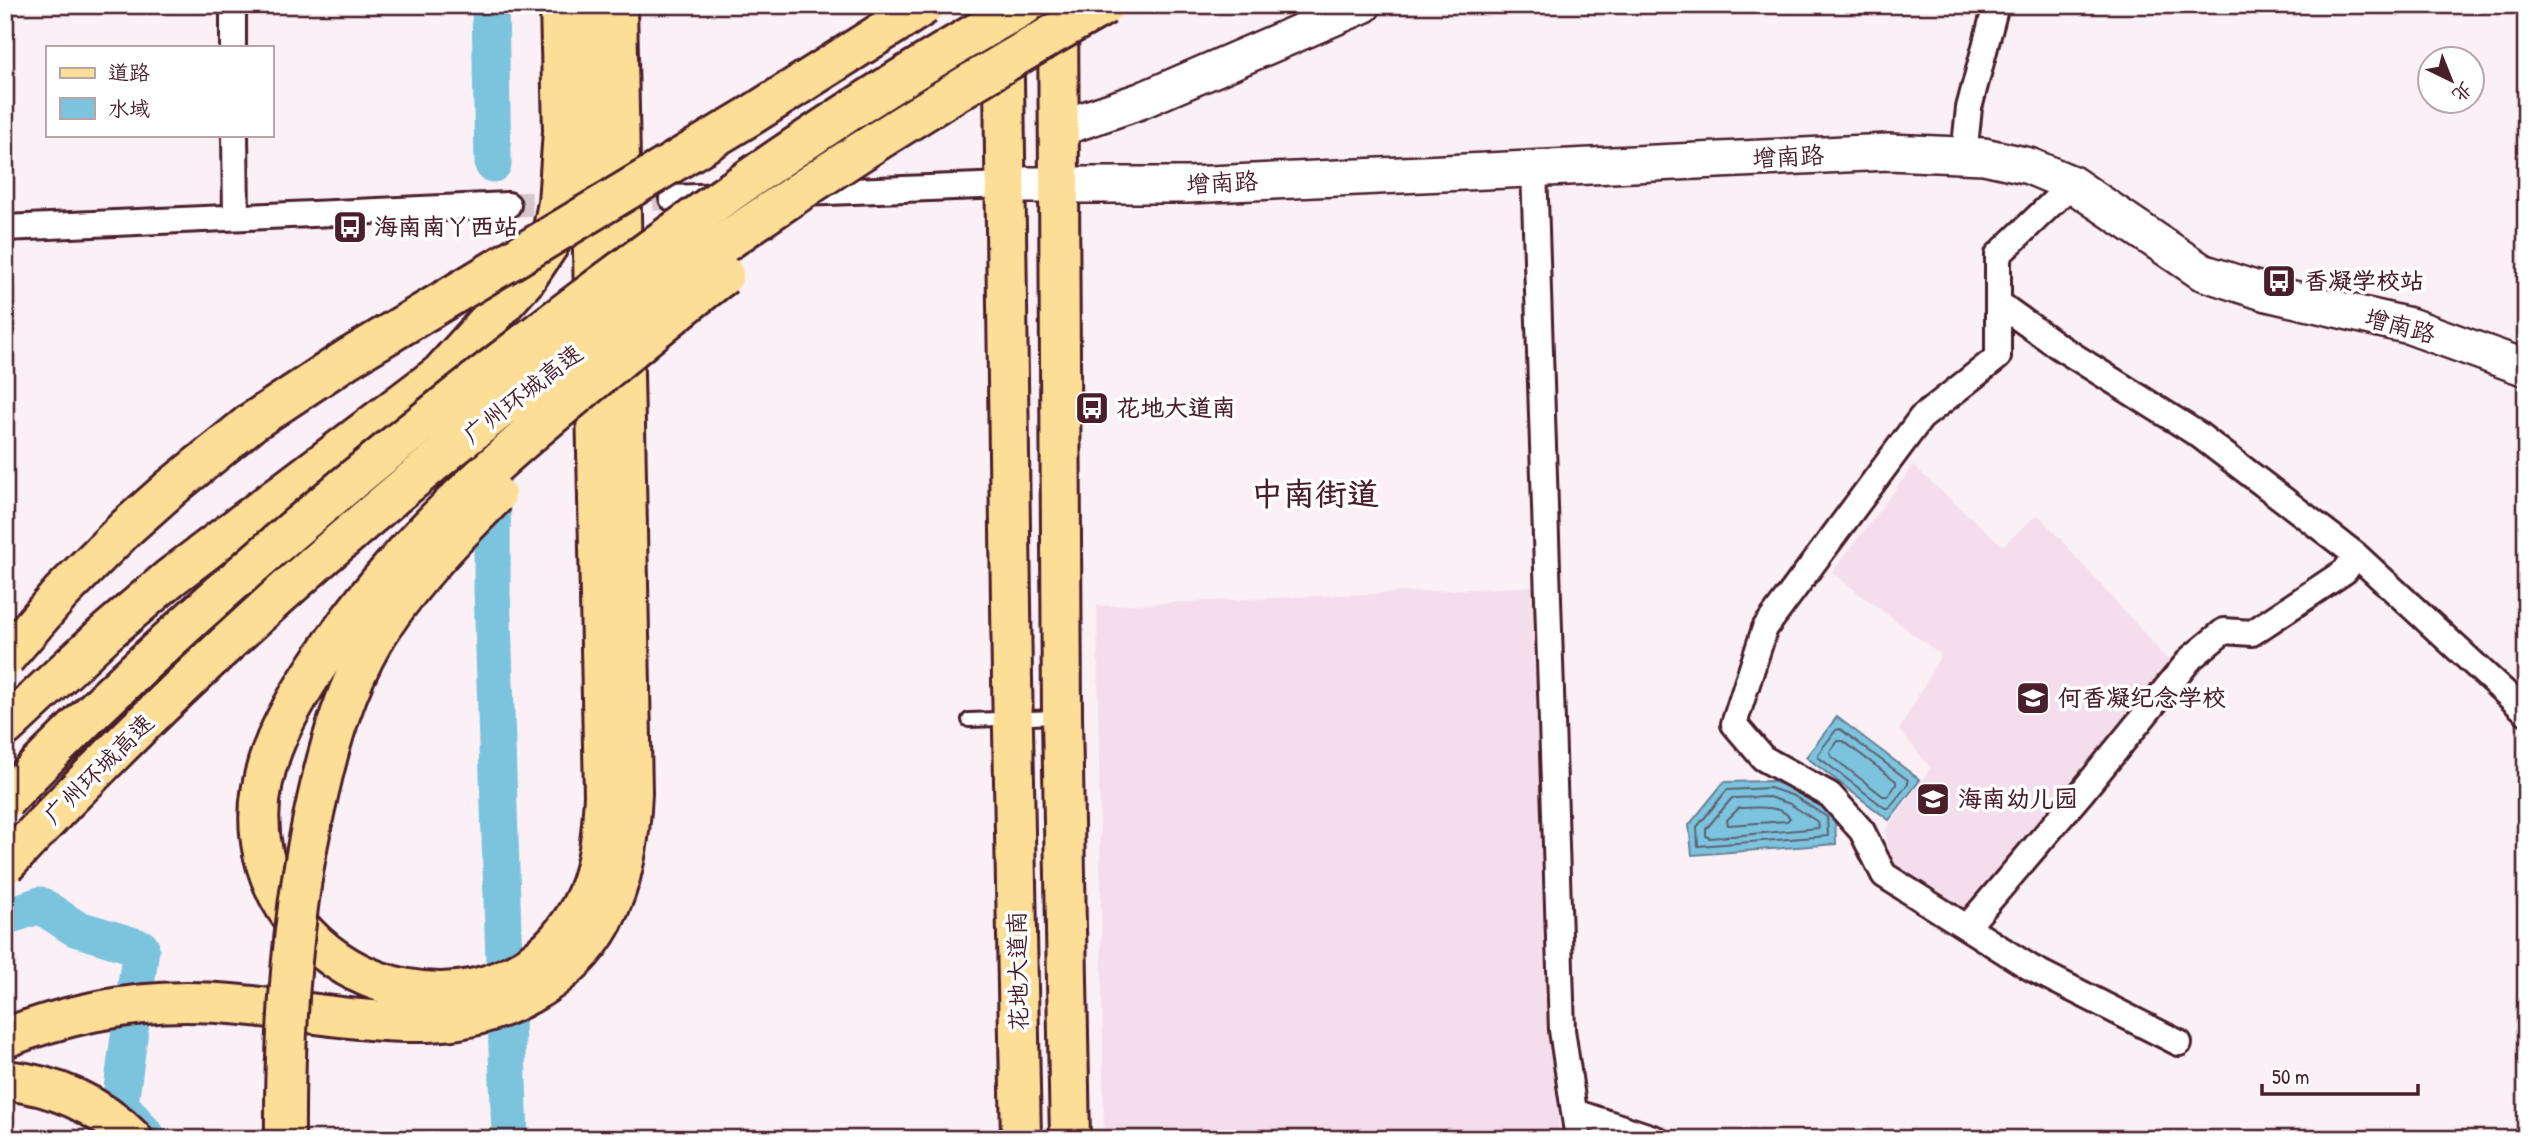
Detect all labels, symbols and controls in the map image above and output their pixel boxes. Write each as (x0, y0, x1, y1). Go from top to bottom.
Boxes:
legend (46, 46, 273, 136)
north arrow (2416, 46, 2486, 116)
text: 道路 (108, 58, 150, 87)
text: 北 (2447, 76, 2478, 108)
text: 水域 (108, 94, 150, 123)
street label: 增南路 (1751, 138, 1825, 174)
street label: 增南路 (1185, 164, 1259, 200)
bus stop icon: 海南南丫西站 (331, 208, 369, 246)
place label: 海南南丫西站 (374, 210, 518, 242)
bus stop icon: 香凝学校站 (2260, 262, 2298, 300)
place label: 香凝学校站 (2304, 264, 2424, 296)
street label: 增南路 (2361, 300, 2439, 350)
street label: 广州环城高速 (456, 336, 589, 450)
bus stop icon: 花地大道南 (1073, 389, 1111, 427)
place label: 花地大道南 (1116, 391, 1236, 423)
district label: 中南街道 (1251, 472, 1379, 515)
school or university icon: 何香凝纪念学校 (2014, 679, 2052, 717)
place label: 何香凝纪念学校 (2058, 681, 2226, 713)
street label: 广州环城高速 (36, 706, 161, 831)
school or university icon: 海南幼儿园 (1914, 780, 1952, 818)
place label: 海南幼儿园 (1958, 782, 2078, 814)
street label: 花地大道南 (1000, 911, 1034, 1031)
scale bar (2262, 1053, 2417, 1097)
text: 50 m (2272, 1062, 2309, 1091)

